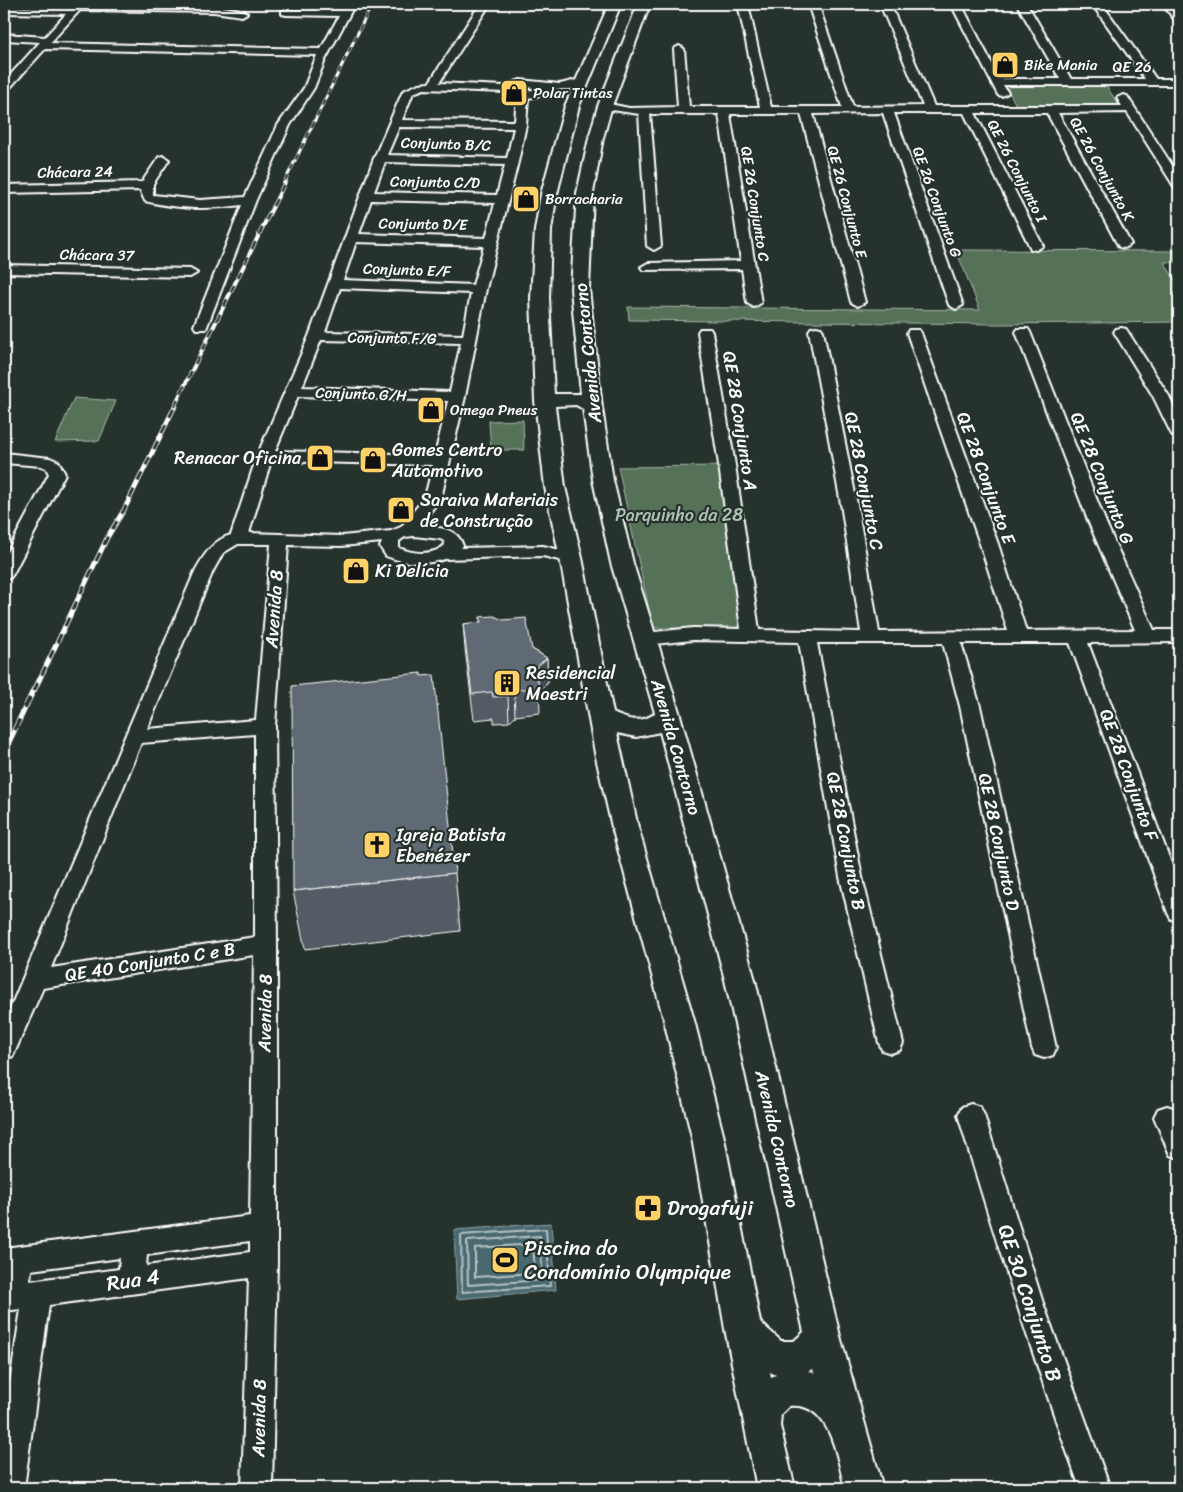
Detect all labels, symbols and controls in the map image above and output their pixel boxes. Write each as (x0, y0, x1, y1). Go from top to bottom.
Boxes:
shop icon: Bike Mania (990, 50, 1020, 80)
place label: Bike Mania (1024, 52, 1098, 78)
street label: QE 26 (1112, 54, 1152, 80)
shop icon: Polar Tintas (499, 78, 529, 108)
place label: Polar Tintas (533, 80, 613, 106)
street label: QE 26 Conjunto K (1062, 112, 1142, 227)
street label: QE 26 Conjunto I (980, 115, 1055, 228)
street label: Conjunto B/C (400, 129, 492, 159)
street label: QE 26 Conjunto E (820, 143, 875, 263)
street label: QE 26 Conjunto G (905, 143, 969, 262)
street label: QE 26 Conjunto C (733, 144, 777, 264)
street label: Chácara 24 (37, 158, 113, 186)
street label: Conjunto C/D (390, 168, 480, 196)
shop icon: Borracharia (511, 184, 541, 214)
place label: Borracharia (545, 186, 623, 212)
street label: Conjunto D/E (378, 210, 469, 238)
street label: Chácara 37 (60, 241, 136, 269)
street label: Conjunto E/F (363, 255, 452, 285)
street label: Avenida Contorno (565, 281, 611, 425)
street label: Conjunto F/G (347, 324, 437, 352)
street label: QE 28 Conjunto A (713, 349, 767, 493)
street label: Conjunto G/H (315, 379, 408, 409)
shop icon: Omega Pneus (416, 395, 446, 425)
place label: Omega Pneus (450, 397, 537, 423)
street label: QE 28 Conjunto E (947, 407, 1025, 550)
street label: QE 28 Conjunto G (1061, 407, 1143, 550)
street label: QE 28 Conjunto C (835, 409, 893, 554)
place label: Gomes Centro Automotivo (391, 434, 502, 487)
place label: Renacar Oficina (174, 442, 302, 474)
shop icon: Renacar Oficina (305, 443, 335, 473)
shop icon: Gomes Centro Automotivo (358, 445, 388, 475)
place label: Saraiva Materiais de Construção (420, 484, 559, 537)
shop icon: Saraiva Materiais de Construção (386, 495, 416, 525)
park label: Parquinho da 28 (615, 499, 743, 531)
place label: Ki Delícia (375, 555, 449, 587)
shop icon: Ki Delícia (341, 556, 371, 586)
street label: Avenida 8 (255, 569, 293, 650)
place label: Residencial Maestri (526, 657, 616, 710)
building icon: Residencial Maestri (492, 668, 522, 698)
street label: Avenida Contorno (641, 674, 711, 819)
street label: QE 28 Conjunto F (1090, 704, 1168, 847)
street label: QE 28 Conjunto B (817, 769, 875, 913)
street label: QE 28 Conjunto D (969, 770, 1029, 914)
place label: Igreja Batista Ebenézer (395, 819, 507, 872)
church icon: Igreja Batista Ebenézer (362, 830, 392, 860)
street label: QE 40 Conjunto C e B (63, 933, 237, 991)
street label: Avenida 8 (248, 974, 282, 1053)
street label: Avenida Contorno (745, 1066, 808, 1211)
place label: Drogafuji (667, 1189, 754, 1227)
pharmacy icon: Drogafuji (633, 1193, 663, 1223)
street label: QE 30 Conjunto B (987, 1219, 1073, 1387)
place label: Piscina do Condomínio Olympique (524, 1229, 731, 1291)
sports icon: Piscina do Condomínio Olympique (490, 1245, 520, 1275)
street label: Rua 4 (104, 1257, 162, 1303)
street label: Avenida 8 (242, 1379, 276, 1458)

